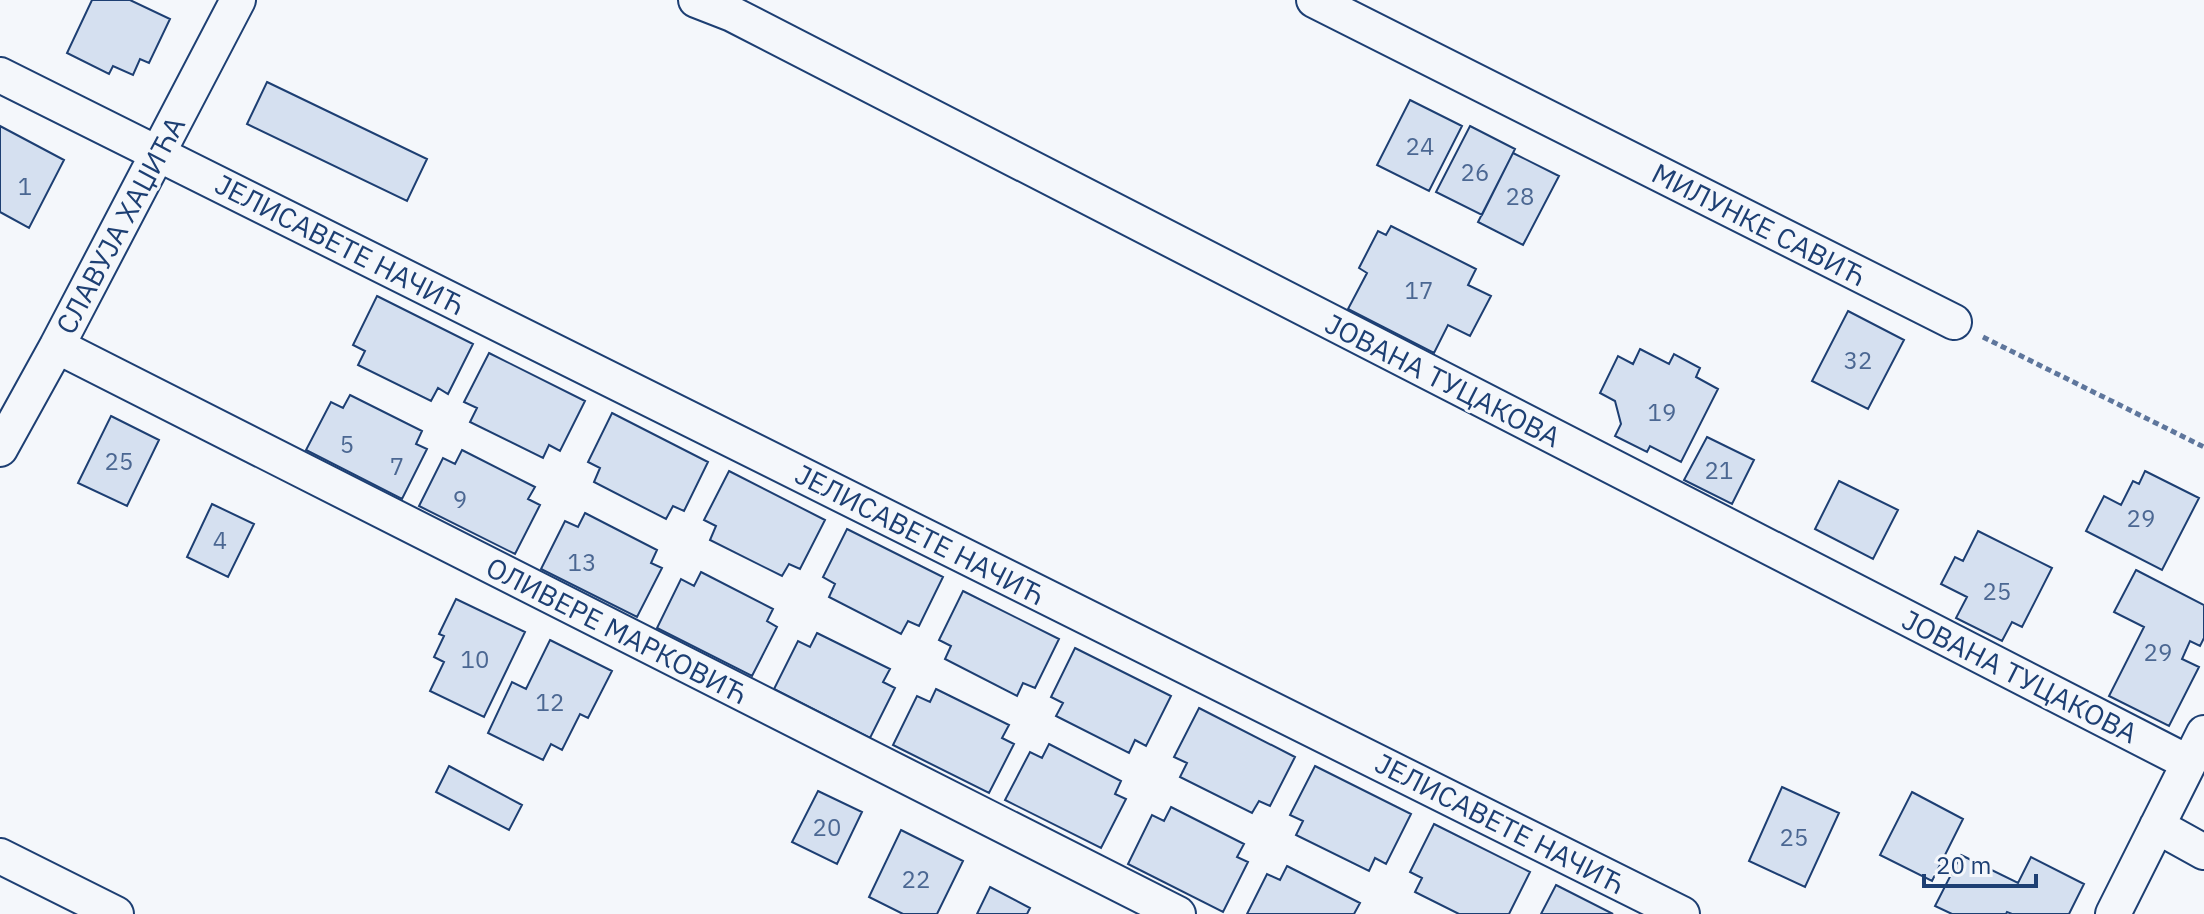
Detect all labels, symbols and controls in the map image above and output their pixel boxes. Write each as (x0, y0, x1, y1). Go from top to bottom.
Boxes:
street label: СЛАВУЈА ХАЏИЋА (47, 110, 193, 340)
house number: 24 (1406, 130, 1434, 162)
street label: МИЛУНКЕ САВИЋ (1646, 154, 1872, 294)
house number: 26 (1461, 156, 1489, 188)
street label: ЈЕЛИСАВЕТЕ НАЧИЋ (209, 165, 471, 323)
house number: 1 (18, 170, 32, 202)
house number: 28 (1506, 180, 1534, 212)
house number: 17 (1405, 274, 1433, 306)
street label: ЈОВАНА ТУЦАКОВА (1319, 305, 1567, 455)
house number: 32 (1844, 344, 1872, 376)
house number: 19 (1648, 396, 1676, 428)
house number: 5 (340, 428, 354, 460)
house number: 25 (105, 445, 133, 477)
house number: 7 (390, 450, 404, 482)
house number: 21 (1705, 454, 1733, 486)
street label: ЈЕЛИСАВЕТЕ НАЧИЋ (789, 455, 1051, 613)
house number: 9 (453, 483, 467, 515)
house number: 29 (2127, 502, 2155, 534)
house number: 4 (213, 524, 227, 556)
house number: 13 (568, 546, 596, 578)
street label: ОЛИВЕРЕ МАРКОВИЋ (480, 548, 754, 712)
house number: 25 (1983, 575, 2011, 607)
street label: ЈОВАНА ТУЦАКОВА (1896, 601, 2144, 751)
house number: 29 (2144, 636, 2172, 668)
house number: 10 (461, 643, 489, 675)
house number: 12 (536, 686, 564, 718)
street label: ЈЕЛИСАВЕТЕ НАЧИЋ (1369, 744, 1631, 902)
house number: 20 (813, 811, 841, 843)
house number: 25 (1780, 821, 1808, 853)
scale bar (1924, 838, 2036, 888)
text: 20 m (1936, 849, 1991, 881)
house number: 22 (902, 863, 930, 895)

